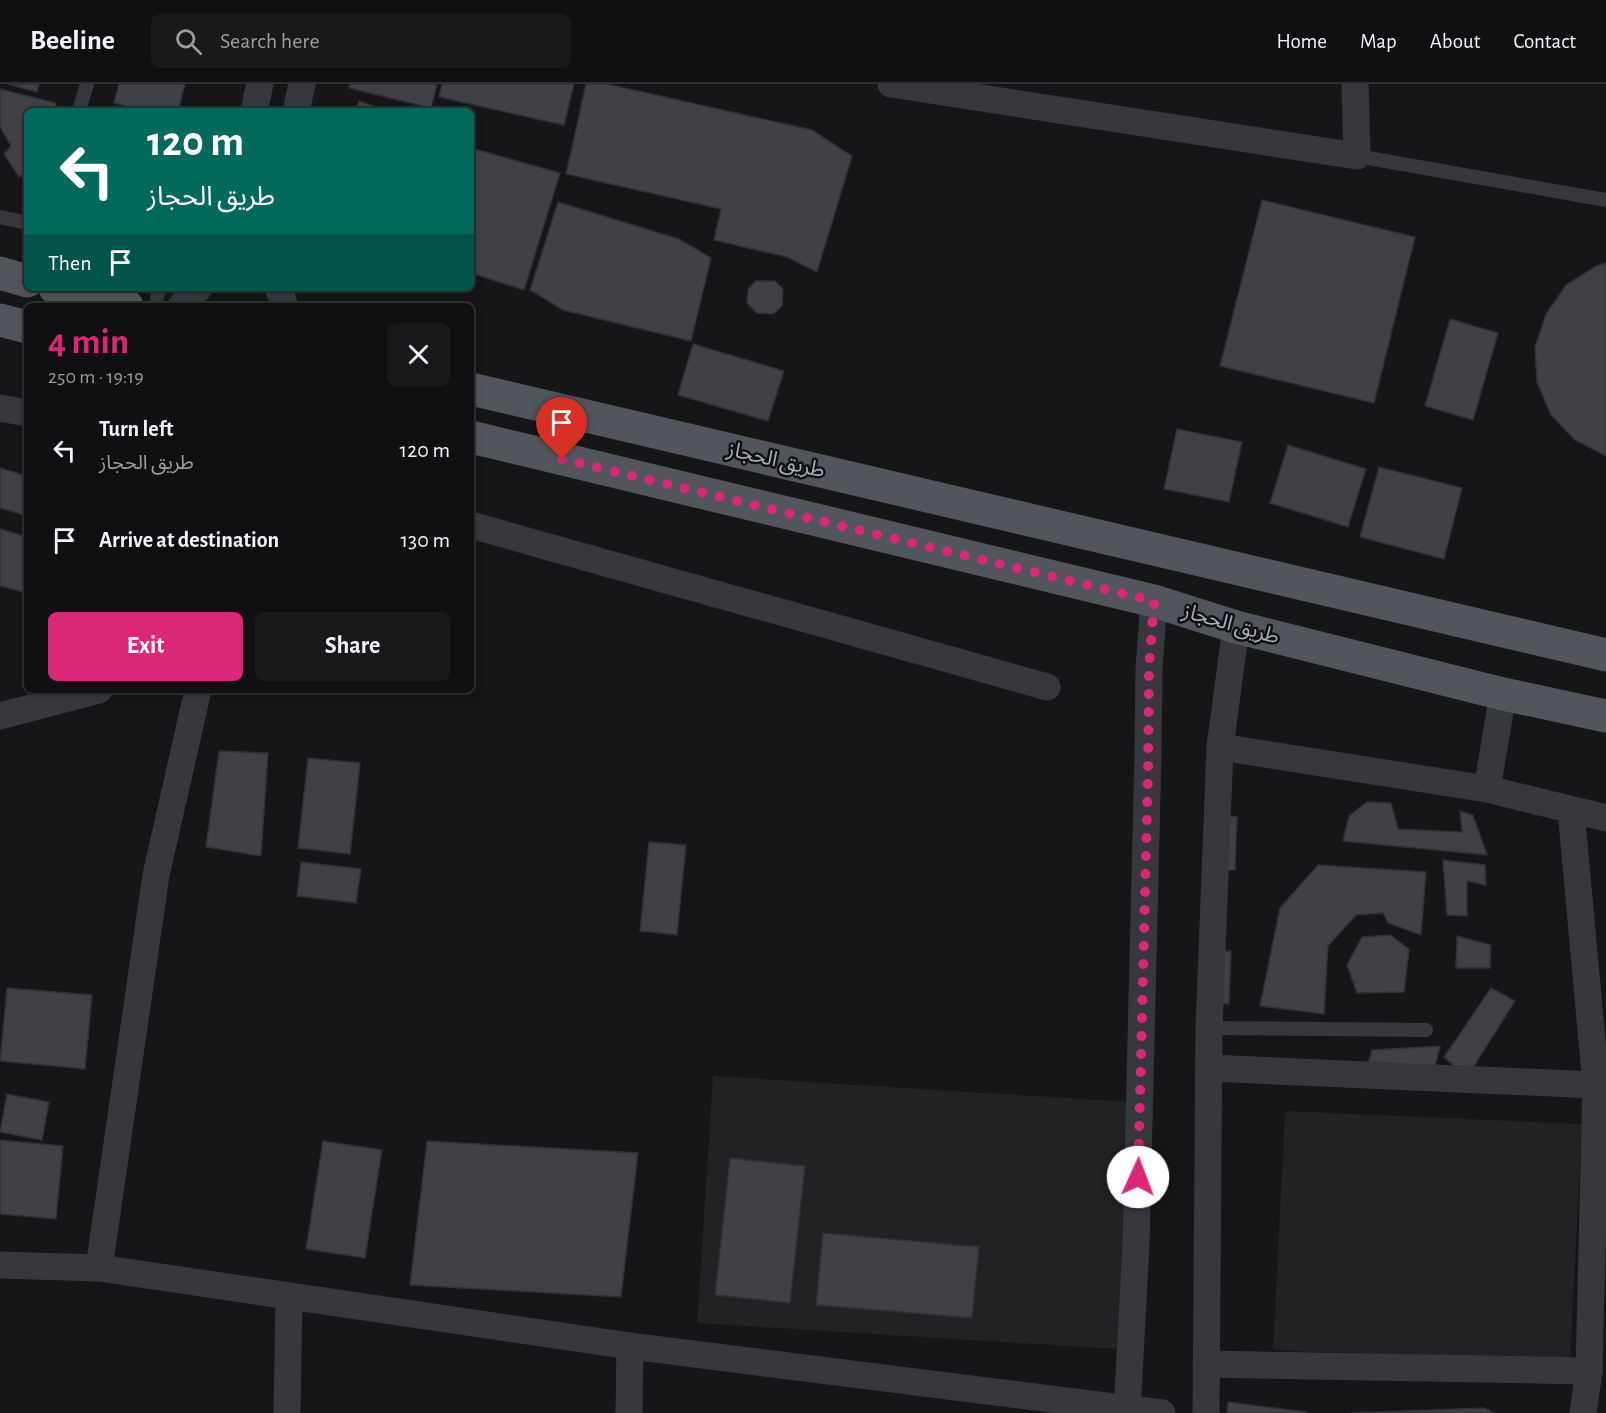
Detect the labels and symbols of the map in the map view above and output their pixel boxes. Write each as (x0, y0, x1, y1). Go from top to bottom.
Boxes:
pin (536, 397, 587, 459)
street label: طريق الحجاز (724, 438, 827, 483)
street label: طريق الحجاز (1179, 600, 1282, 650)
position arrow (1106, 1145, 1170, 1209)

